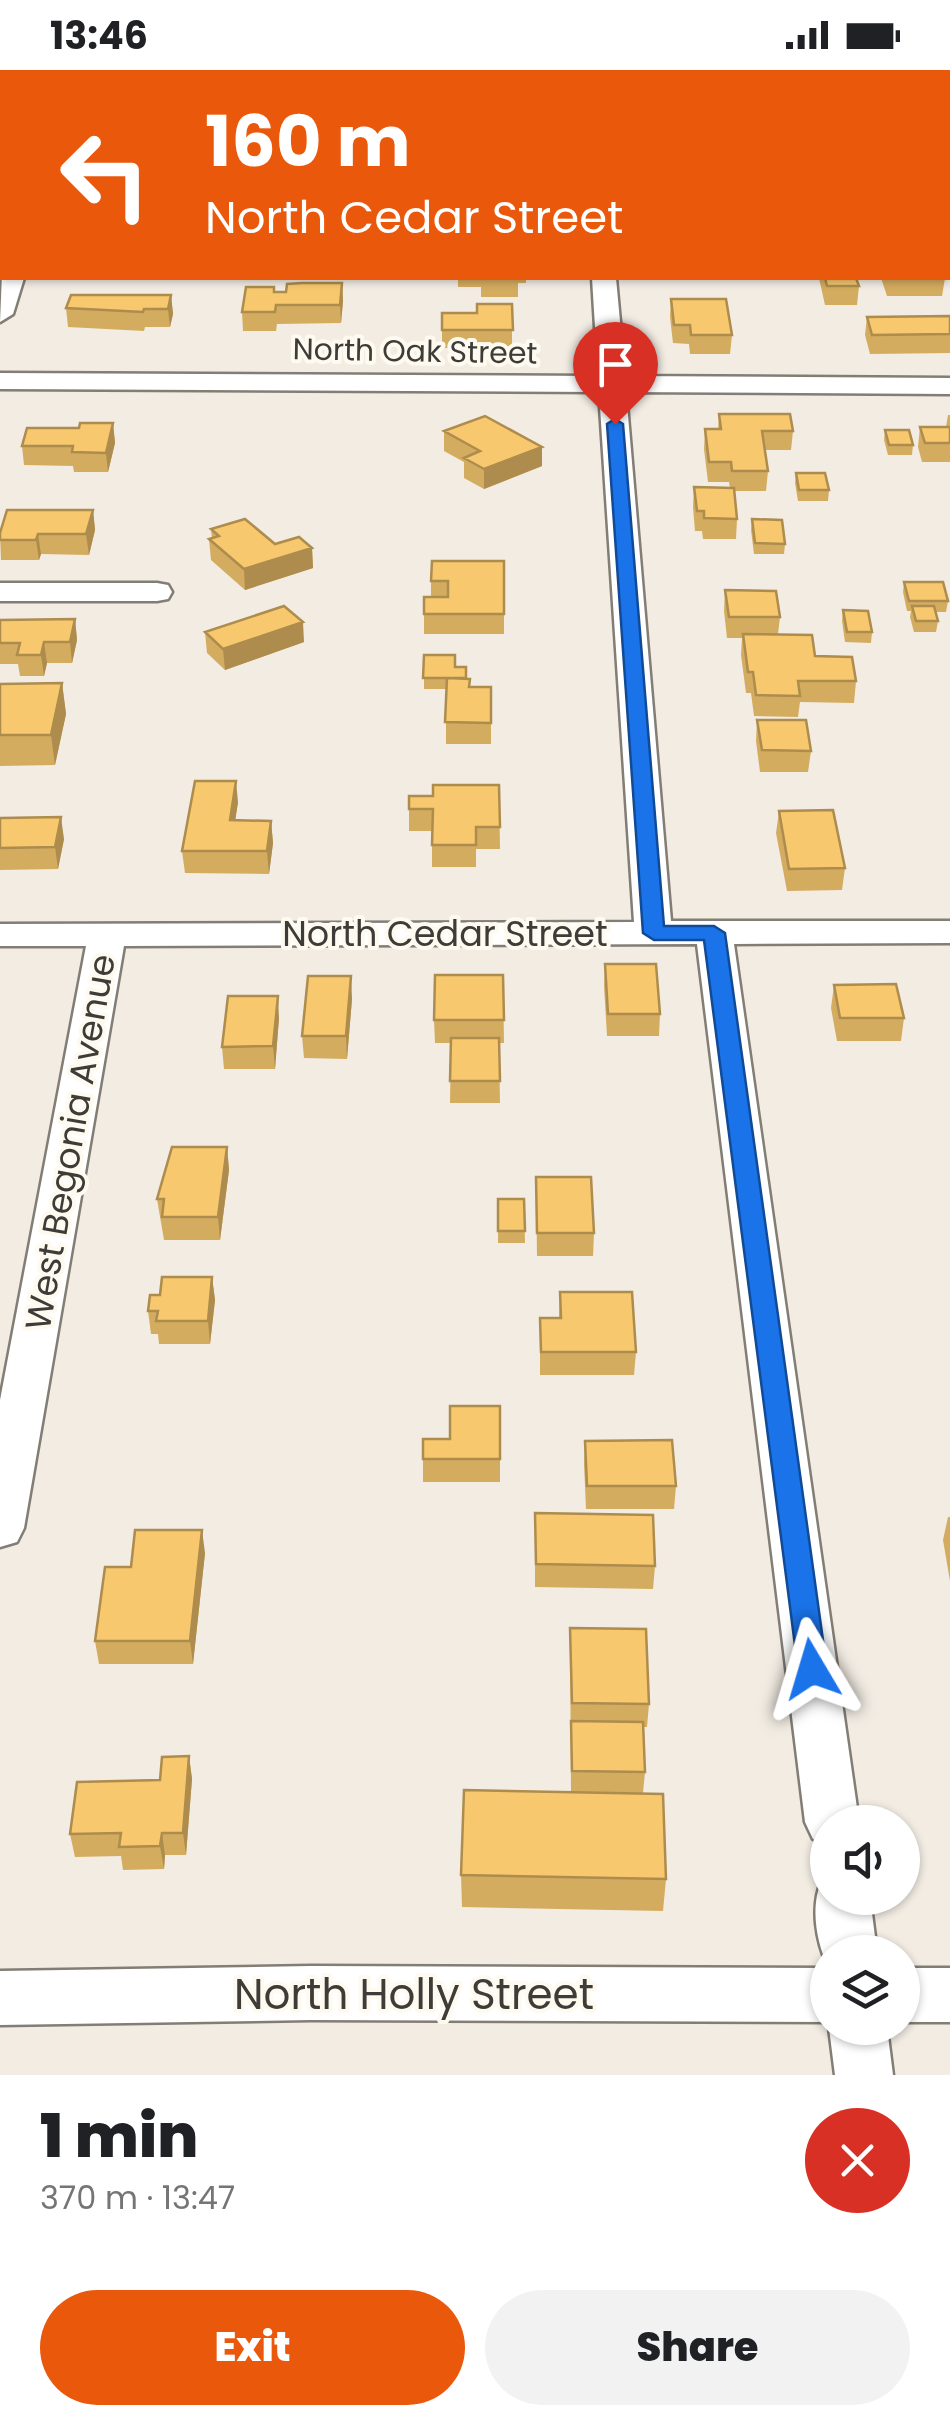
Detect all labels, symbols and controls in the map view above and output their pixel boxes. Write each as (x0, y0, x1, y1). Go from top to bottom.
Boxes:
text: 13:46 (50, 9, 148, 62)
text: 160 m (205, 92, 411, 191)
icon: left (40, 110, 170, 240)
text: North Cedar Street (205, 186, 623, 249)
pin (573, 322, 658, 425)
street label: North Oak Street (292, 327, 538, 375)
icon: arrive (588, 337, 643, 392)
street label: North Cedar Street (282, 909, 608, 958)
street label: West Begonia Avenue (13, 950, 127, 1334)
position arrow (760, 1617, 864, 1721)
map controls (810, 1805, 920, 2045)
button: sound (810, 1805, 920, 1915)
button: layers (810, 1935, 920, 2045)
street label: North Holly Street (234, 1965, 594, 2024)
text: 1 min (40, 2094, 198, 2178)
button: close (805, 2108, 910, 2213)
text: 370 m · 13:47 (40, 2175, 235, 2220)
button: Exit (40, 2290, 465, 2405)
button: Share (485, 2290, 910, 2405)

